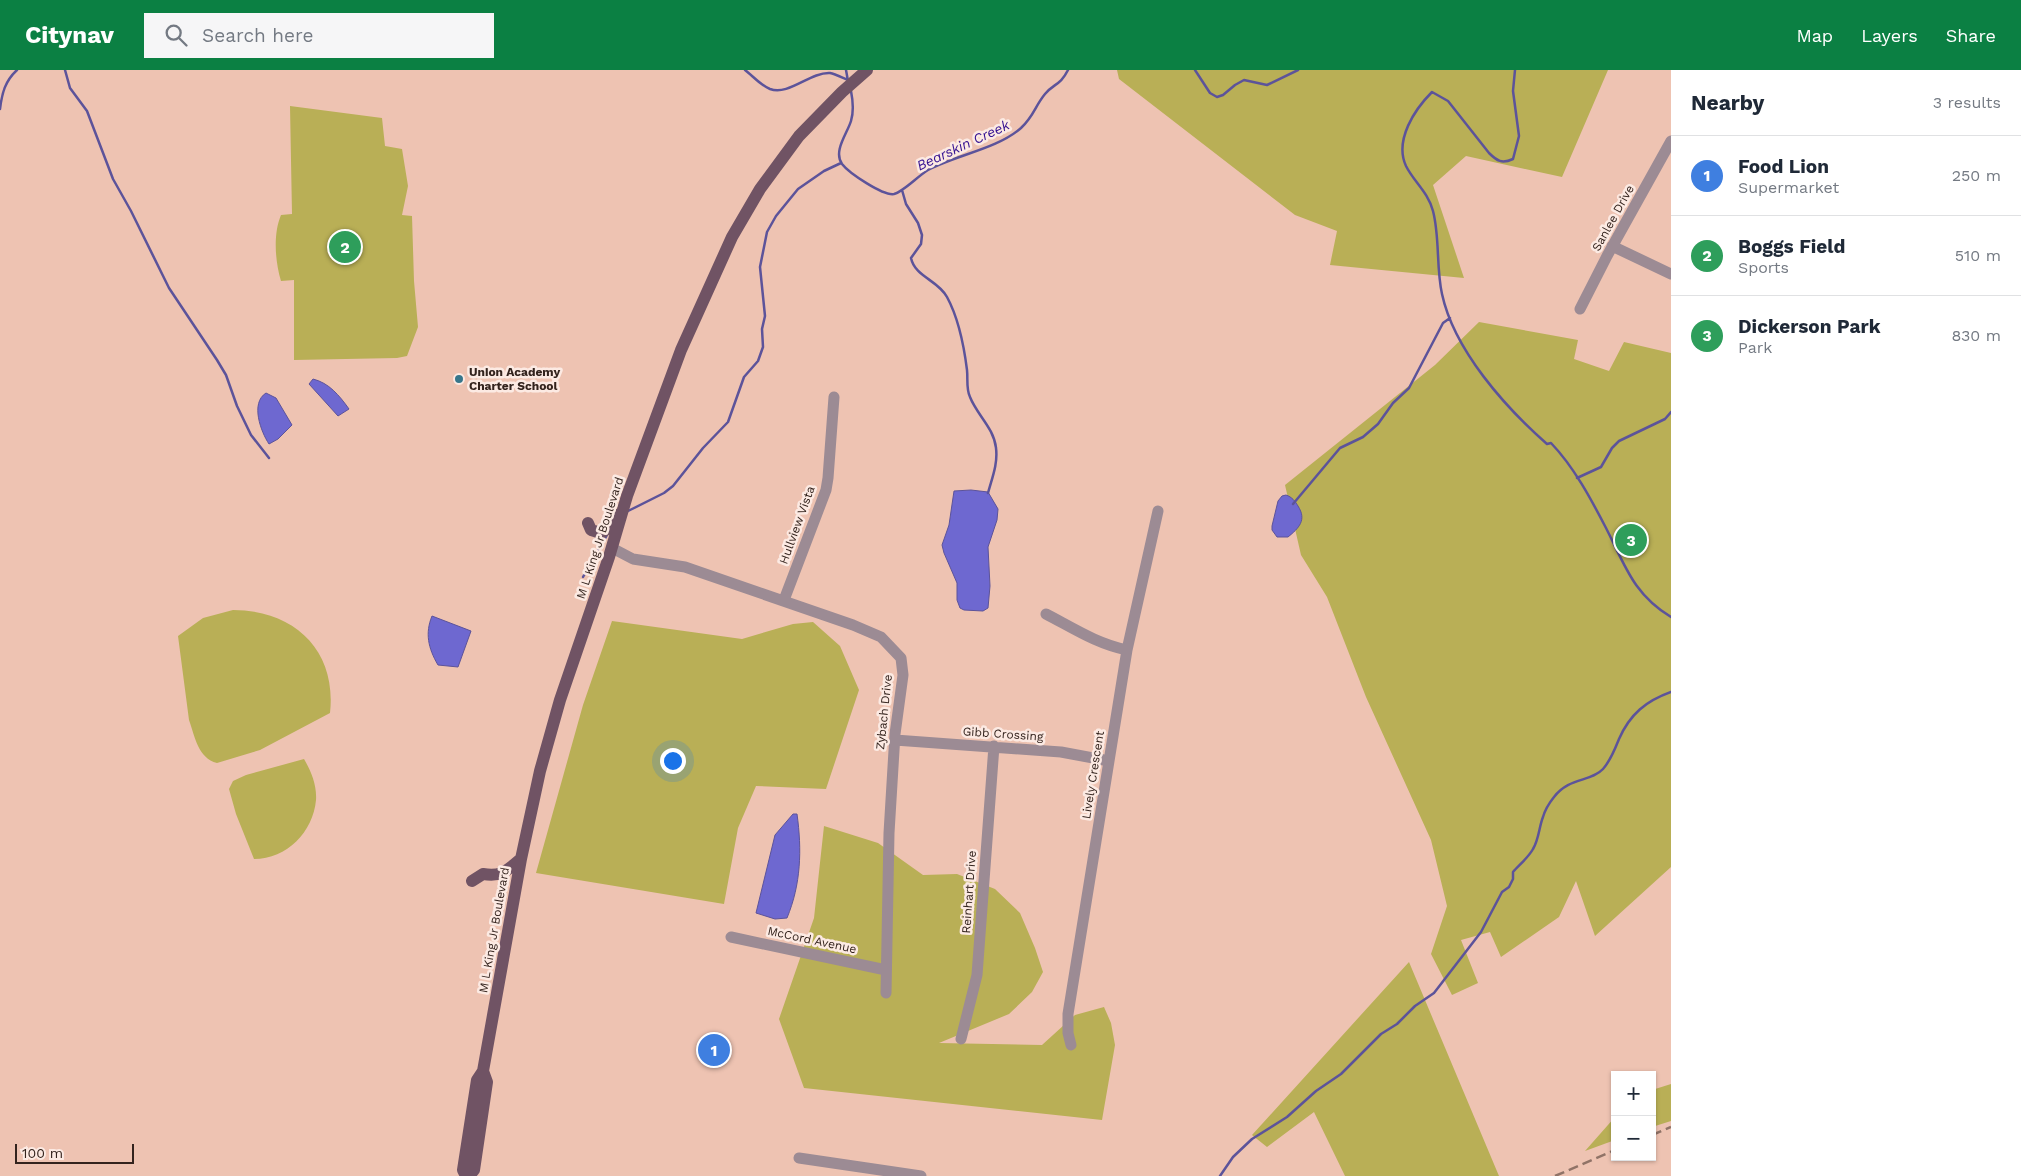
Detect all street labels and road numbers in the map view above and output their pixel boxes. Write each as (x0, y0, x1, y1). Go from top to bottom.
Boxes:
street label: Sanlee Drive (1589, 183, 1637, 253)
street label: M L King Jr Boulevard (574, 475, 626, 601)
street label: Hullview Vista (776, 484, 818, 566)
street label: Zybach Drive (873, 674, 895, 750)
street label: Gibb Crossing (962, 724, 1044, 744)
street label: Lively Crescent (1079, 730, 1107, 820)
street label: Reinhart Drive (959, 850, 979, 934)
street label: M L King Jr Boulevard (476, 866, 512, 994)
street label: McCord Avenue (766, 924, 858, 956)

